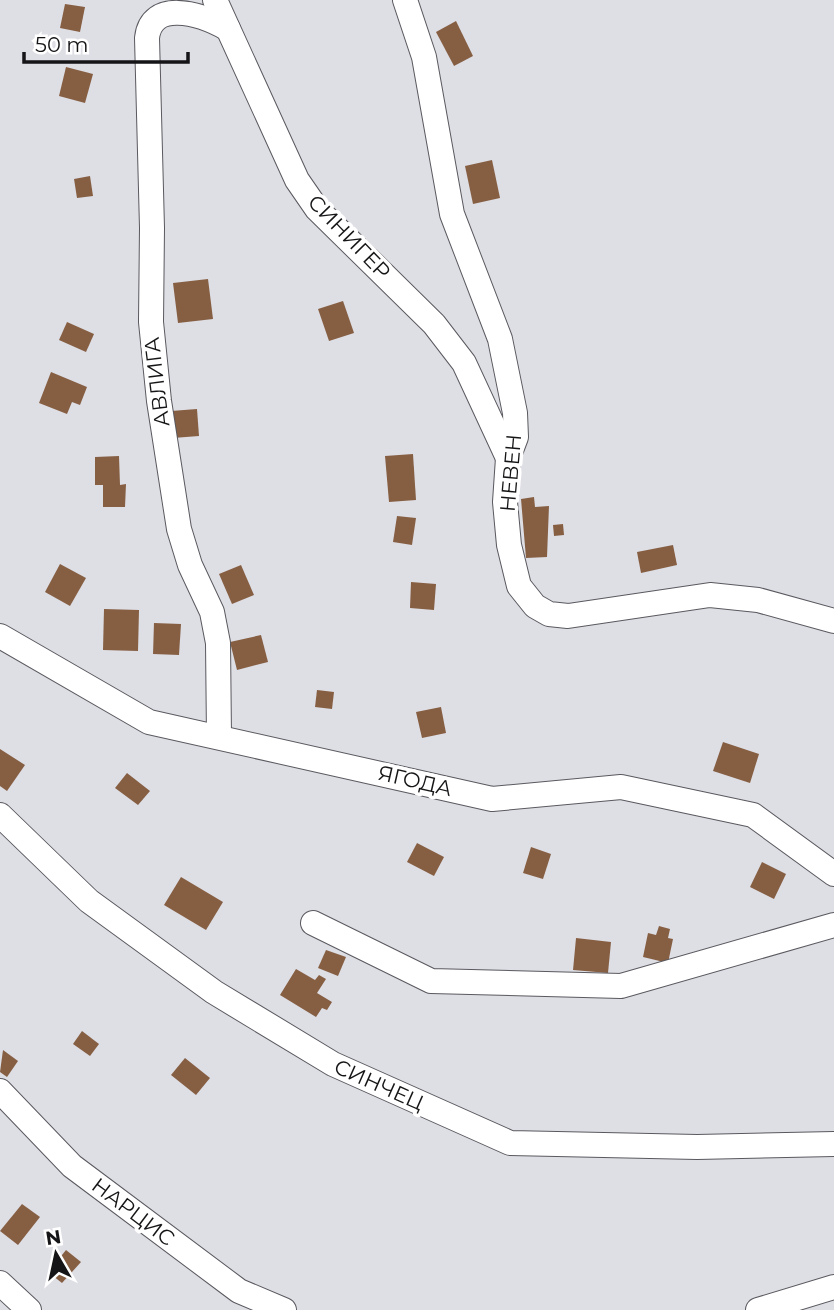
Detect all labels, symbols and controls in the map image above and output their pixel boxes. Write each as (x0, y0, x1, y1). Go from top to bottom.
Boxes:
scale bar (24, 21, 189, 65)
text: 50 m (35, 32, 89, 57)
street label: СИНИГЕР (303, 189, 396, 284)
street label: АВЛИГА (139, 336, 174, 428)
street label: НЕВЕН (495, 433, 526, 513)
street label: ЯГОДА (376, 760, 455, 801)
street label: СИНЧЕЦ (330, 1054, 428, 1115)
street label: НАРЦИС (87, 1172, 180, 1251)
north arrow (21, 1219, 91, 1289)
text: N (44, 1225, 63, 1250)

